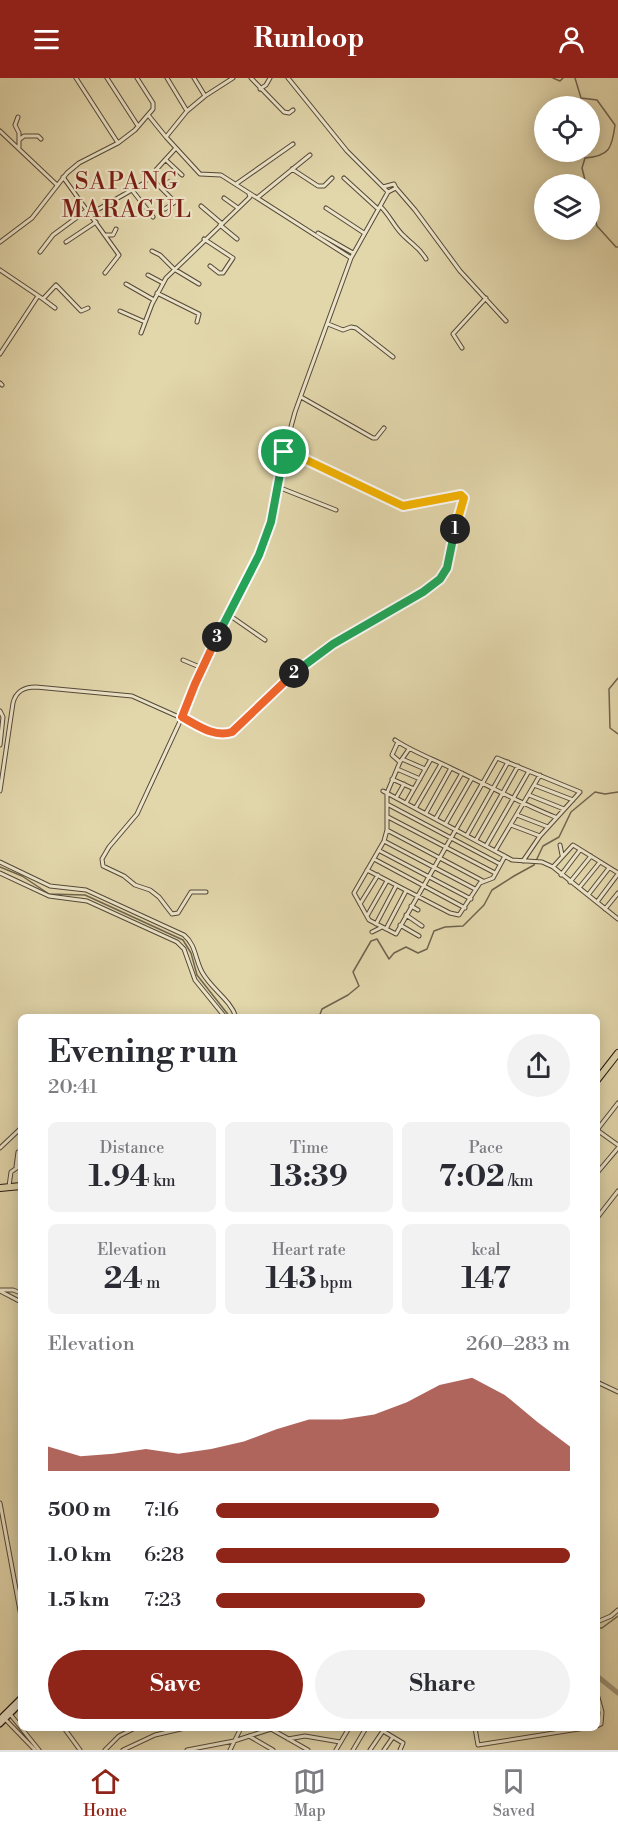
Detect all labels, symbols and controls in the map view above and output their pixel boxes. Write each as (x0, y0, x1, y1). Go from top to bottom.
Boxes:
text: Runloop (254, 22, 364, 56)
icon: menu (30, 23, 63, 56)
icon: person (555, 23, 588, 56)
map controls (534, 96, 600, 240)
button: locate (534, 96, 600, 162)
district label: SAPANG MARAGUL (62, 167, 192, 225)
button: layers (534, 174, 600, 240)
pin (258, 426, 309, 477)
icon: arrive (267, 435, 300, 468)
pin: 1 (440, 514, 470, 544)
text: 1 (451, 519, 459, 539)
pin: 3 (202, 622, 232, 652)
text: 3 (212, 627, 222, 647)
pin: 2 (279, 658, 309, 688)
text: 2 (289, 663, 299, 683)
text: Evening run (48, 1032, 237, 1073)
button: share (507, 1034, 570, 1097)
text: 20:41 (48, 1075, 98, 1100)
text: Distance (100, 1138, 164, 1158)
text: Time (290, 1138, 328, 1158)
text: Pace (469, 1138, 503, 1158)
text: 1.94 (88, 1158, 150, 1196)
text: 13:39 (270, 1158, 348, 1196)
text: 7:02 (439, 1158, 505, 1196)
text: km (150, 1171, 176, 1191)
text: /km (505, 1171, 533, 1191)
text: Elevation (97, 1240, 167, 1260)
text: Heart rate (272, 1240, 346, 1260)
text: kcal (471, 1240, 501, 1260)
text: 24 (104, 1260, 143, 1298)
text: 143 (266, 1260, 317, 1298)
text: 147 (461, 1260, 511, 1298)
text: m (143, 1273, 160, 1293)
text: bpm (317, 1273, 352, 1293)
text: Elevation (48, 1332, 135, 1357)
text: 260–283 m (466, 1332, 570, 1357)
text: 500 m (48, 1498, 111, 1523)
text: 7:16 (144, 1498, 179, 1523)
text: 1.0 km (48, 1543, 112, 1568)
text: 6:28 (144, 1543, 184, 1568)
text: 1.5 km (48, 1588, 109, 1613)
text: 7:23 (144, 1588, 181, 1613)
button: Save (48, 1650, 303, 1719)
button: Share (315, 1650, 570, 1719)
tab: Home (83, 1765, 127, 1821)
tab: Map (293, 1765, 326, 1821)
tab: Saved (493, 1765, 535, 1821)

